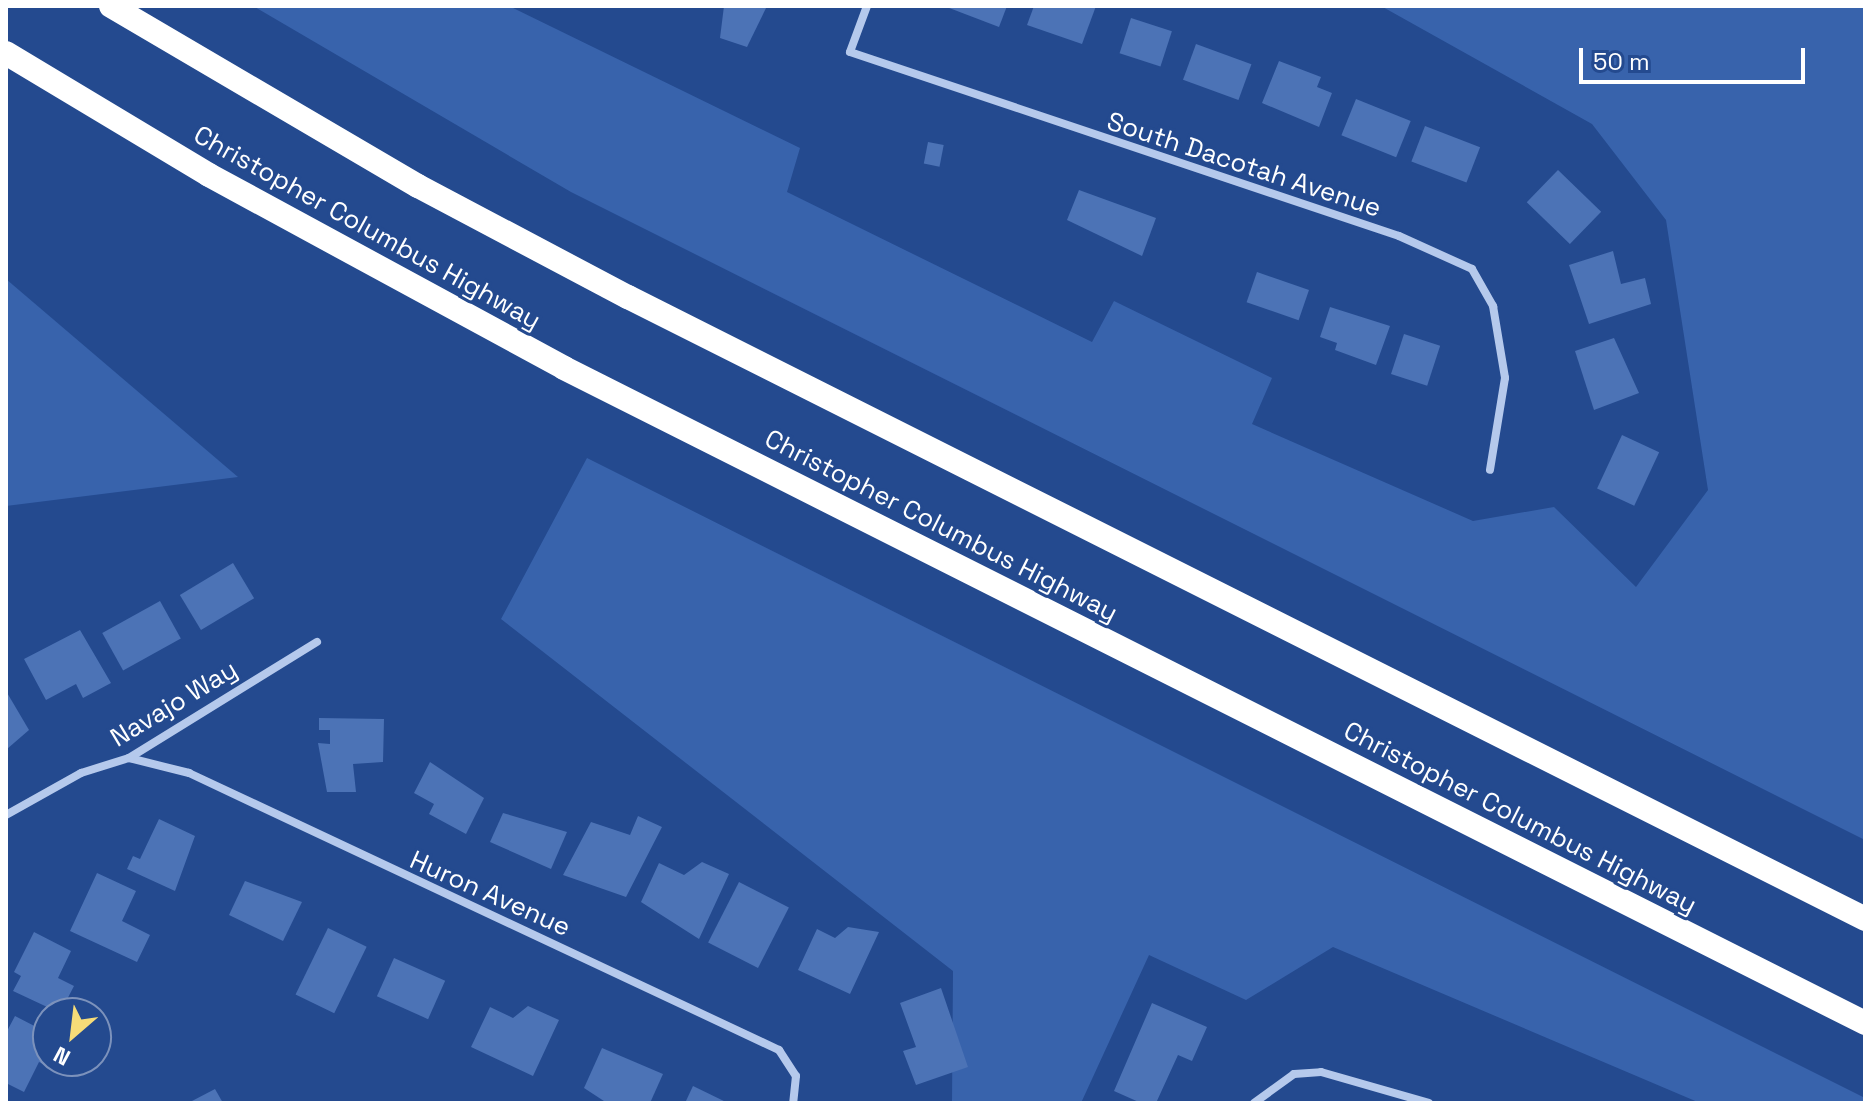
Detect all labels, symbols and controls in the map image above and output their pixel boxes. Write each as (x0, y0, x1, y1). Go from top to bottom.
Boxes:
scale bar (1583, 32, 1809, 82)
text: 50 m (1593, 46, 1650, 77)
street label: South Dacotah Avenue (1103, 106, 1385, 224)
street label: Christopher Columbus Highway (188, 119, 546, 337)
street label: Christopher Columbus Highway (759, 423, 1123, 629)
street label: Navajo Way (105, 654, 243, 754)
street label: Christopher Columbus Highway (1338, 715, 1702, 921)
street label: Huron Avenue (405, 845, 575, 943)
north arrow (32, 997, 112, 1077)
text: N (49, 1041, 75, 1072)

